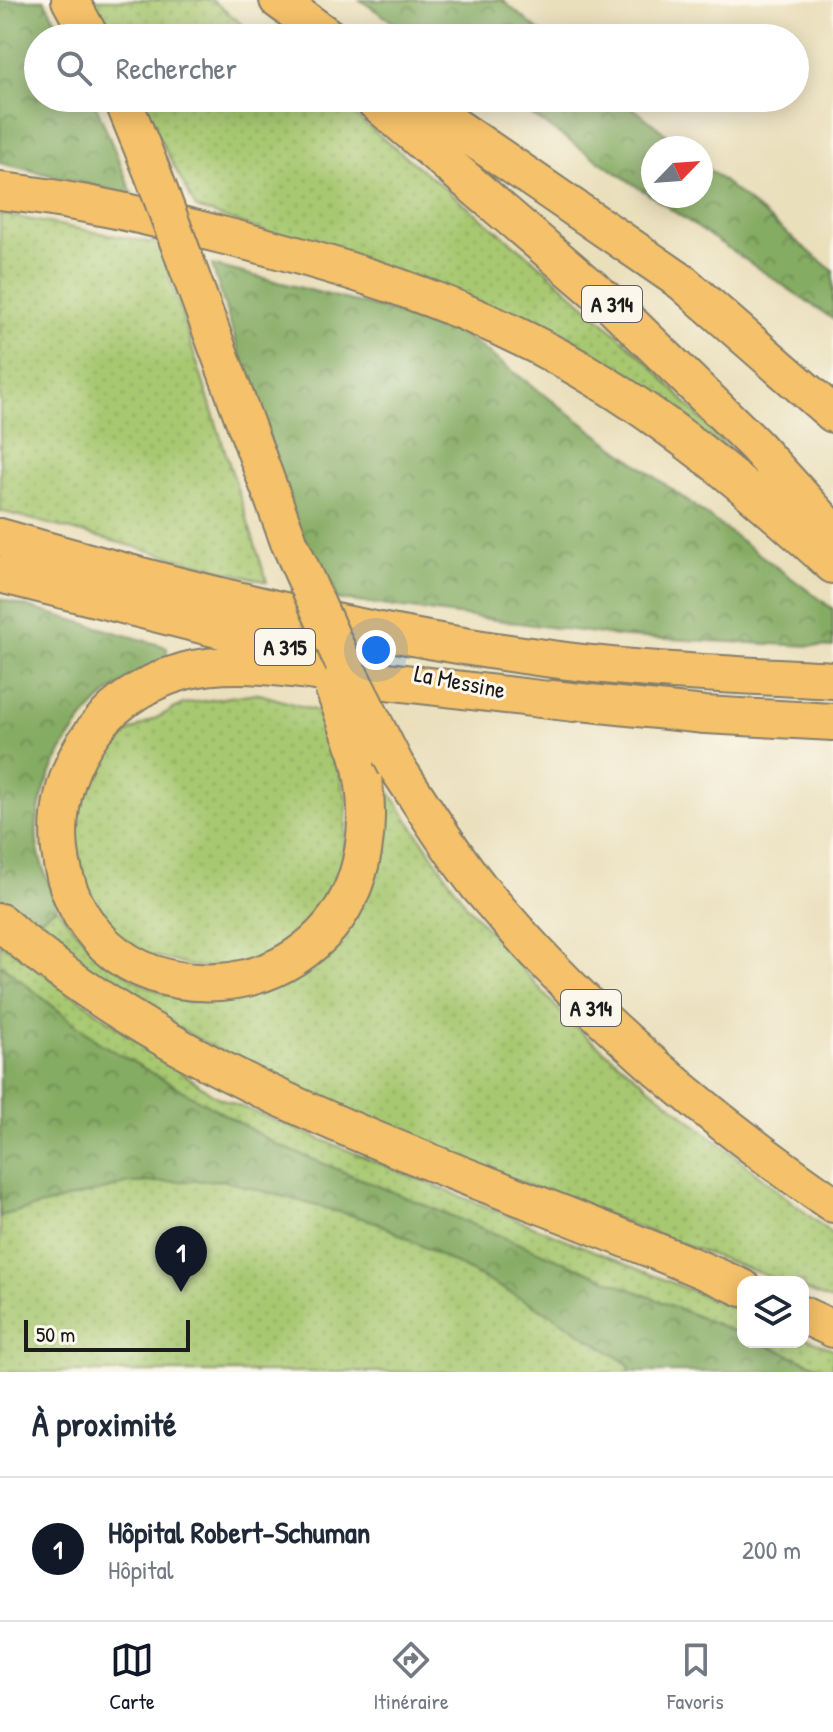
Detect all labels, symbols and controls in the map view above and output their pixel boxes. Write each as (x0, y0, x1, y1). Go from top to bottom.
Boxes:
search box (24, 24, 809, 112)
icon: search (52, 46, 96, 90)
text: Rechercher (116, 48, 237, 88)
north arrow (641, 136, 713, 208)
road number: A 314 (582, 286, 642, 322)
road number: A 315 (255, 629, 315, 665)
your location (356, 630, 396, 670)
street label: La Messine (412, 657, 509, 706)
road number: A 314 (561, 990, 621, 1026)
pin: 1 (155, 1226, 207, 1292)
map controls (737, 1276, 809, 1348)
button: layers (737, 1276, 809, 1348)
scale bar (24, 1316, 190, 1352)
text: 50 m (36, 1319, 75, 1349)
text: À proximité (32, 1401, 177, 1447)
text: Hôpital Robert-Schuman (108, 1512, 370, 1552)
text: 1 (53, 1532, 63, 1567)
text: 200 m (742, 1532, 801, 1567)
text: Hôpital (108, 1552, 174, 1587)
tab: Carte (109, 1638, 155, 1716)
tab: Itinéraire (373, 1638, 449, 1716)
tab: Favoris (667, 1638, 724, 1716)

